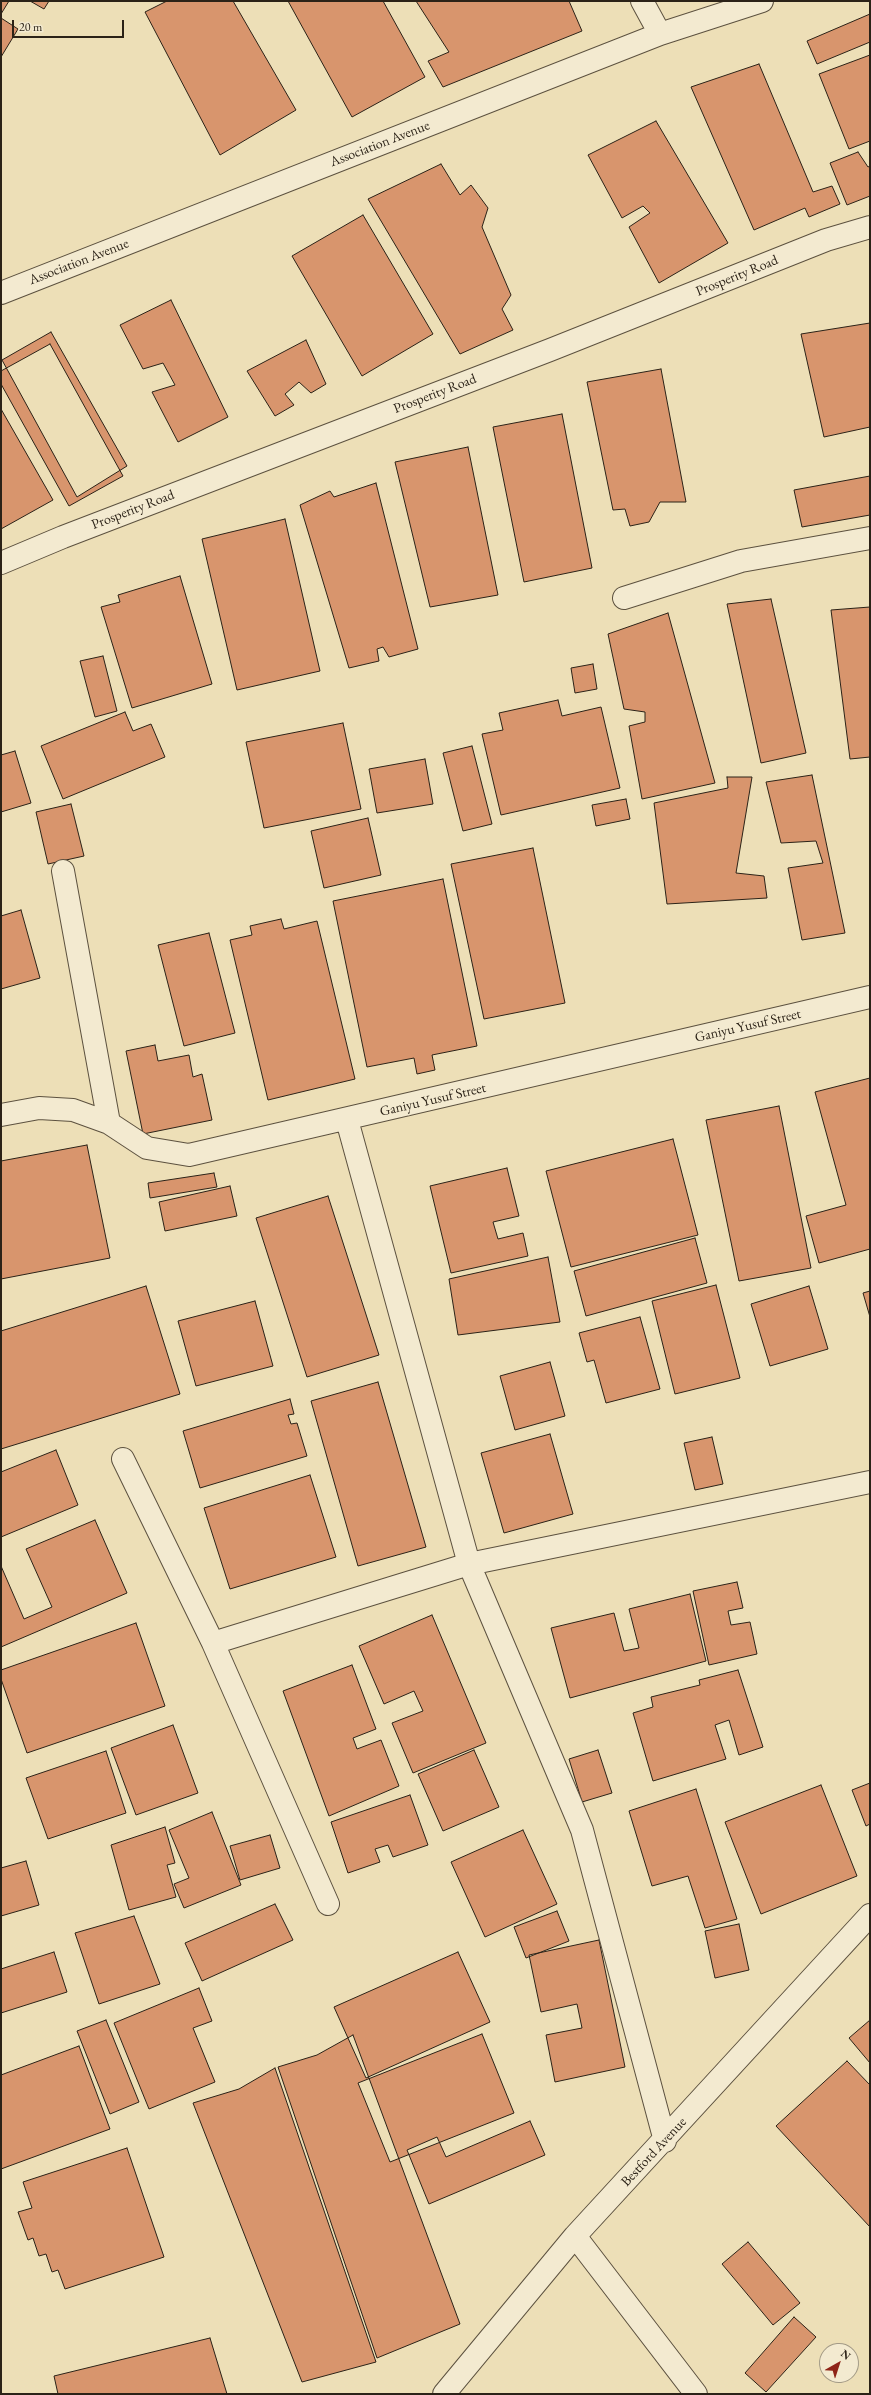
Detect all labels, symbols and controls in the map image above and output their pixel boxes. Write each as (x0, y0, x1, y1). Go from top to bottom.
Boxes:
scale bar (14, 12, 126, 38)
text: 20 m (19, 19, 42, 35)
street label: Association Avenue (328, 117, 432, 171)
street label: Association Avenue (27, 235, 131, 289)
street label: Prosperity Road (693, 252, 781, 300)
street label: Prosperity Road (391, 371, 479, 417)
street label: Prosperity Road (89, 487, 177, 533)
street label: Ganiyu Yusuf Street (693, 1006, 803, 1046)
street label: Ganiyu Yusuf Street (378, 1080, 488, 1120)
street label: Bestford Avenue (618, 2114, 690, 2190)
north arrow (819, 2343, 859, 2383)
text: N (838, 2346, 854, 2363)

